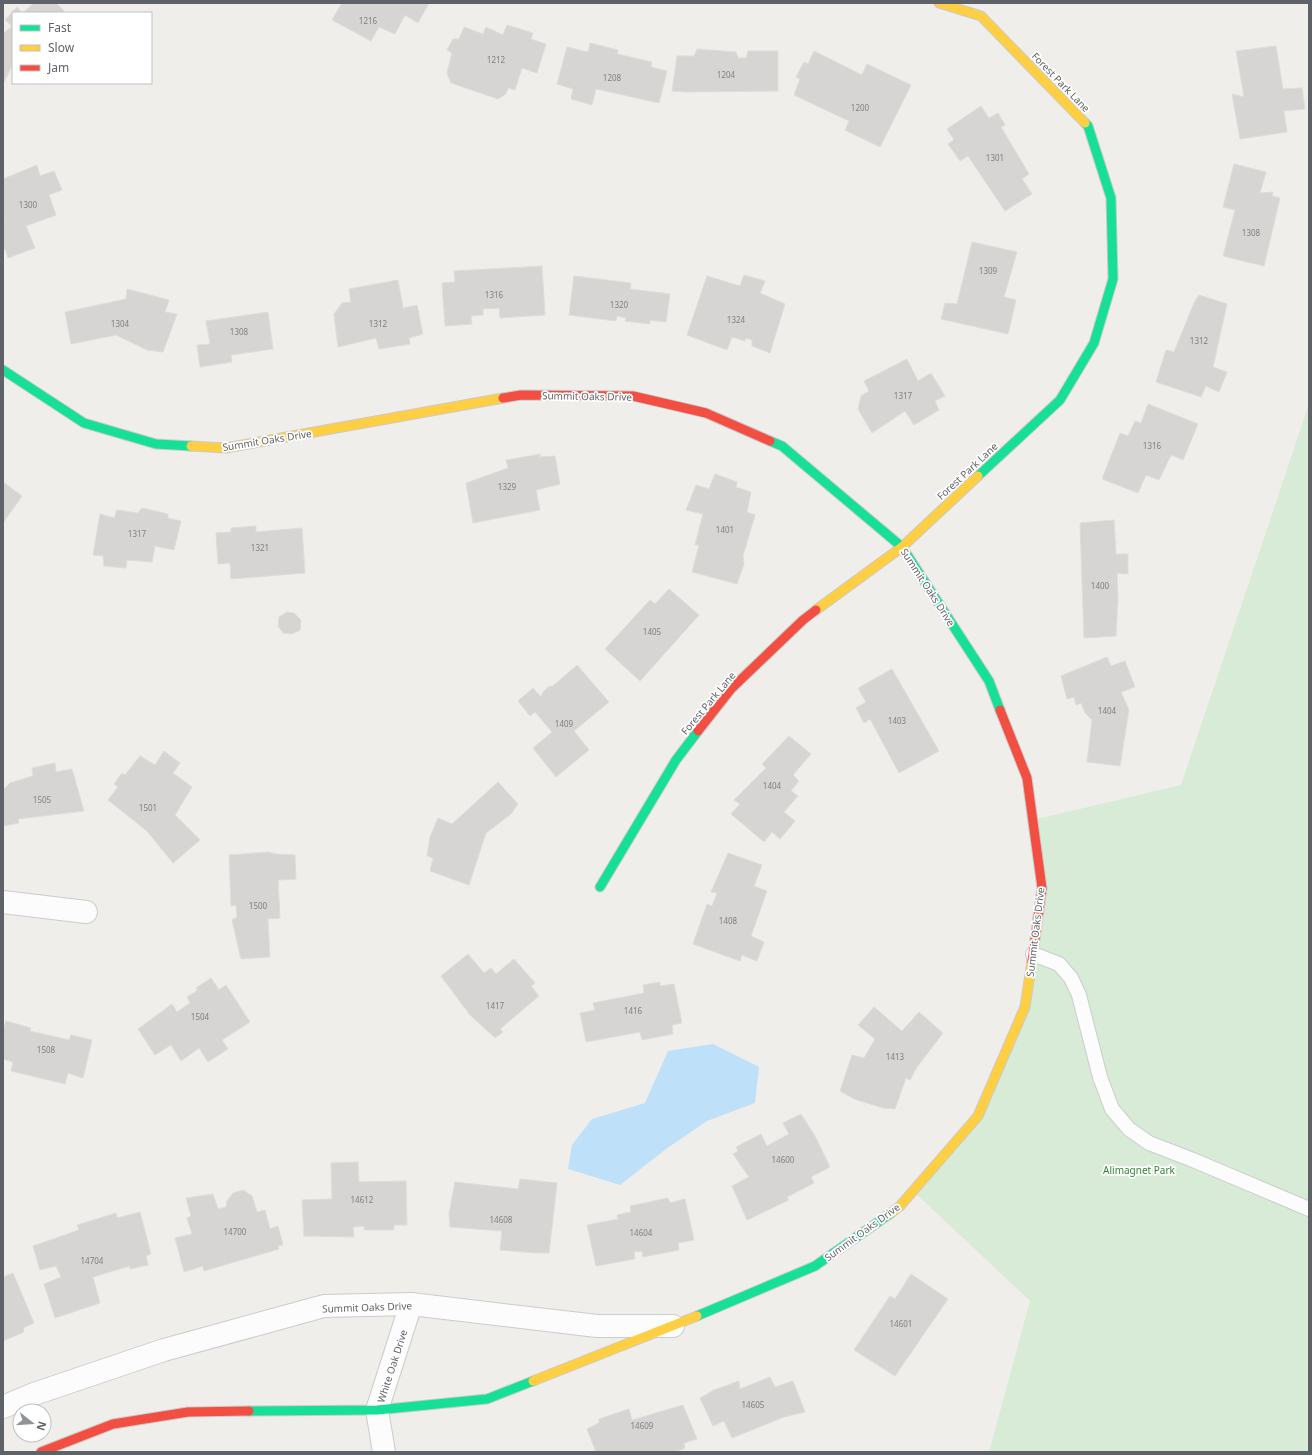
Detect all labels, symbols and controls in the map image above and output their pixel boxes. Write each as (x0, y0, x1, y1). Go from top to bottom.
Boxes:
legend (12, 12, 152, 84)
house number: 1216 (359, 15, 378, 26)
text: Fast (48, 19, 72, 36)
text: Slow (48, 39, 75, 56)
street label: Forest Park Lane (1029, 49, 1093, 115)
house number: 1212 (487, 54, 506, 65)
text: Jam (47, 59, 69, 76)
house number: 1204 (717, 69, 736, 80)
house number: 1208 (603, 72, 622, 83)
house number: 1200 (851, 102, 870, 113)
house number: 1301 (986, 152, 1004, 163)
house number: 1300 (19, 199, 38, 210)
house number: 1308 (1242, 227, 1261, 238)
house number: 1309 (979, 265, 998, 276)
house number: 1316 (485, 289, 504, 300)
house number: 1320 (610, 299, 629, 310)
house number: 1324 (727, 314, 746, 325)
house number: 1304 (111, 318, 130, 329)
house number: 1312 (369, 318, 388, 329)
house number: 1308 (230, 326, 249, 337)
house number: 1312 (1190, 335, 1209, 346)
street label: Summit Oaks Drive (542, 388, 632, 404)
house number: 1317 (894, 390, 913, 401)
street label: Summit Oaks Drive (221, 426, 313, 454)
street label: Forest Park Lane (934, 439, 1001, 503)
house number: 1316 (1143, 440, 1162, 451)
house number: 1329 (498, 481, 517, 492)
house number: 1401 (716, 524, 734, 535)
house number: 1317 (128, 528, 147, 539)
house number: 1321 (251, 542, 269, 553)
street label: Summit Oaks Drive (898, 545, 959, 629)
house number: 1400 (1091, 580, 1110, 591)
house number: 1405 (643, 626, 662, 637)
street label: Forest Park Lane (677, 668, 739, 737)
house number: 1404 (1098, 705, 1117, 716)
house number: 1403 (888, 715, 907, 726)
house number: 1409 (555, 718, 574, 729)
house number: 1404 (763, 780, 782, 791)
house number: 1505 (33, 794, 52, 805)
house number: 1501 (139, 802, 157, 813)
street label: Summit Oaks Drive (1023, 886, 1047, 978)
house number: 1500 (249, 900, 268, 911)
house number: 1408 (719, 915, 738, 926)
house number: 1417 (486, 1000, 505, 1011)
house number: 1416 (624, 1005, 643, 1016)
house number: 1504 (191, 1011, 210, 1022)
house number: 1508 (37, 1044, 56, 1055)
house number: 1413 (886, 1051, 905, 1062)
house number: 14600 (772, 1154, 795, 1165)
park label: Alimagnet Park (1103, 1163, 1176, 1177)
house number: 14612 (351, 1194, 374, 1205)
street label: Summit Oaks Drive (821, 1200, 903, 1264)
house number: 14608 (490, 1214, 513, 1225)
house number: 14700 (224, 1226, 247, 1237)
house number: 14604 (630, 1227, 653, 1238)
house number: 14704 (81, 1255, 104, 1266)
street label: Summit Oaks Drive (322, 1298, 413, 1316)
house number: 14601 (890, 1318, 912, 1329)
street label: White Oak Drive (374, 1327, 411, 1404)
house number: 14605 (742, 1399, 765, 1410)
north arrow (12, 1403, 52, 1443)
text: N (34, 1420, 51, 1433)
house number: 14609 (631, 1420, 654, 1431)

